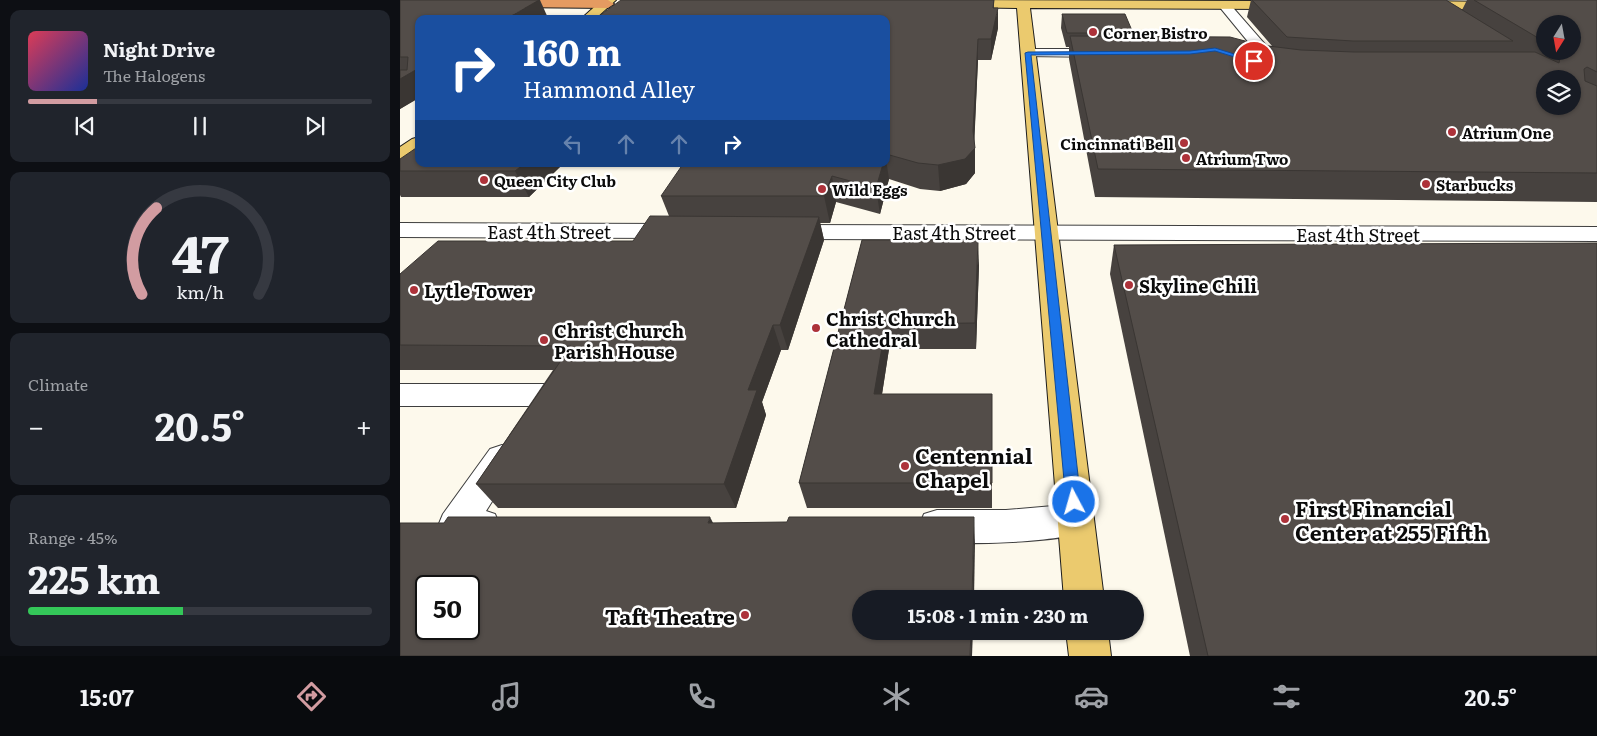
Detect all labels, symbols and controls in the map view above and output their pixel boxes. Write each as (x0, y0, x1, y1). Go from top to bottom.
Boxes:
north arrow (1536, 15, 1581, 60)
map controls (1536, 15, 1581, 115)
place label: Corner Bistro (1103, 21, 1208, 44)
text: 160 m (523, 25, 621, 77)
marker: Corner Bistro (1087, 26, 1099, 38)
text: Night Drive (103, 35, 215, 63)
icon: right (440, 35, 505, 100)
pin (1233, 40, 1275, 82)
icon: arrive (1240, 47, 1268, 75)
text: The Halogens (103, 63, 205, 87)
button: layers (1536, 70, 1581, 115)
text: Hammond Alley (523, 72, 695, 105)
icon: previous (71, 112, 99, 140)
icon: pause (186, 112, 214, 140)
icon: next (301, 112, 329, 140)
place label: Atrium One (1462, 121, 1552, 144)
marker: Atrium One (1446, 126, 1458, 138)
icon: left (559, 130, 587, 158)
icon: ahead (612, 130, 640, 158)
icon: ahead (665, 130, 693, 158)
icon: right (718, 130, 746, 158)
place label: Cincinnati Bell (1060, 132, 1175, 155)
marker: Cincinnati Bell (1178, 137, 1190, 149)
place label: Atrium Two (1196, 147, 1288, 170)
marker: Atrium Two (1180, 152, 1192, 164)
place label: Queen City Club (494, 169, 616, 192)
place label: Starbucks (1436, 173, 1514, 196)
marker: Queen City Club (478, 174, 490, 186)
place label: Wild Eggs (832, 178, 908, 201)
marker: Starbucks (1420, 178, 1432, 190)
marker: Wild Eggs (816, 183, 828, 195)
text: 47 (171, 212, 229, 289)
street label: East 4th Street (487, 218, 612, 245)
street label: East 4th Street (892, 219, 1017, 246)
street label: East 4th Street (1296, 221, 1421, 248)
place label: Skyline Chili (1139, 272, 1257, 299)
place label: Lytle Tower (424, 277, 533, 304)
text: km/h (176, 278, 224, 305)
marker: Skyline Chili (1123, 279, 1135, 291)
marker: Lytle Tower (408, 284, 420, 296)
place label: Christ Church Cathedral (826, 305, 956, 353)
place label: Christ Church Parish House (554, 317, 684, 365)
marker: Christ Church Cathedral (810, 322, 822, 334)
marker: Christ Church Parish House (538, 334, 550, 346)
text: Climate (28, 372, 88, 396)
text: 20.5° (155, 396, 245, 453)
text: − (28, 404, 44, 446)
text: + (356, 404, 372, 446)
place label: Centennial Chapel (915, 439, 1033, 494)
marker: Centennial Chapel (899, 460, 911, 472)
position arrow (1047, 475, 1099, 527)
place label: First Financial Center at 255 Fifth (1295, 492, 1488, 547)
marker: First Financial Center at 255 Fifth (1279, 513, 1291, 525)
text: Range · 45% (28, 525, 118, 549)
text: 225 km (28, 549, 160, 606)
speed limit sign: 50 (415, 575, 480, 640)
place label: Taft Theatre (605, 600, 735, 631)
text: 15:08 · 1 min · 230 m (907, 601, 1089, 629)
marker: Taft Theatre (739, 609, 751, 621)
icon: directions (294, 679, 329, 714)
icon: music (489, 679, 524, 714)
icon: phone (684, 679, 719, 714)
icon: climate (879, 679, 914, 714)
icon: car (1074, 679, 1109, 714)
icon: filters (1269, 679, 1304, 714)
text: 15:07 (80, 680, 134, 713)
text: 20.5° (1465, 680, 1517, 713)

